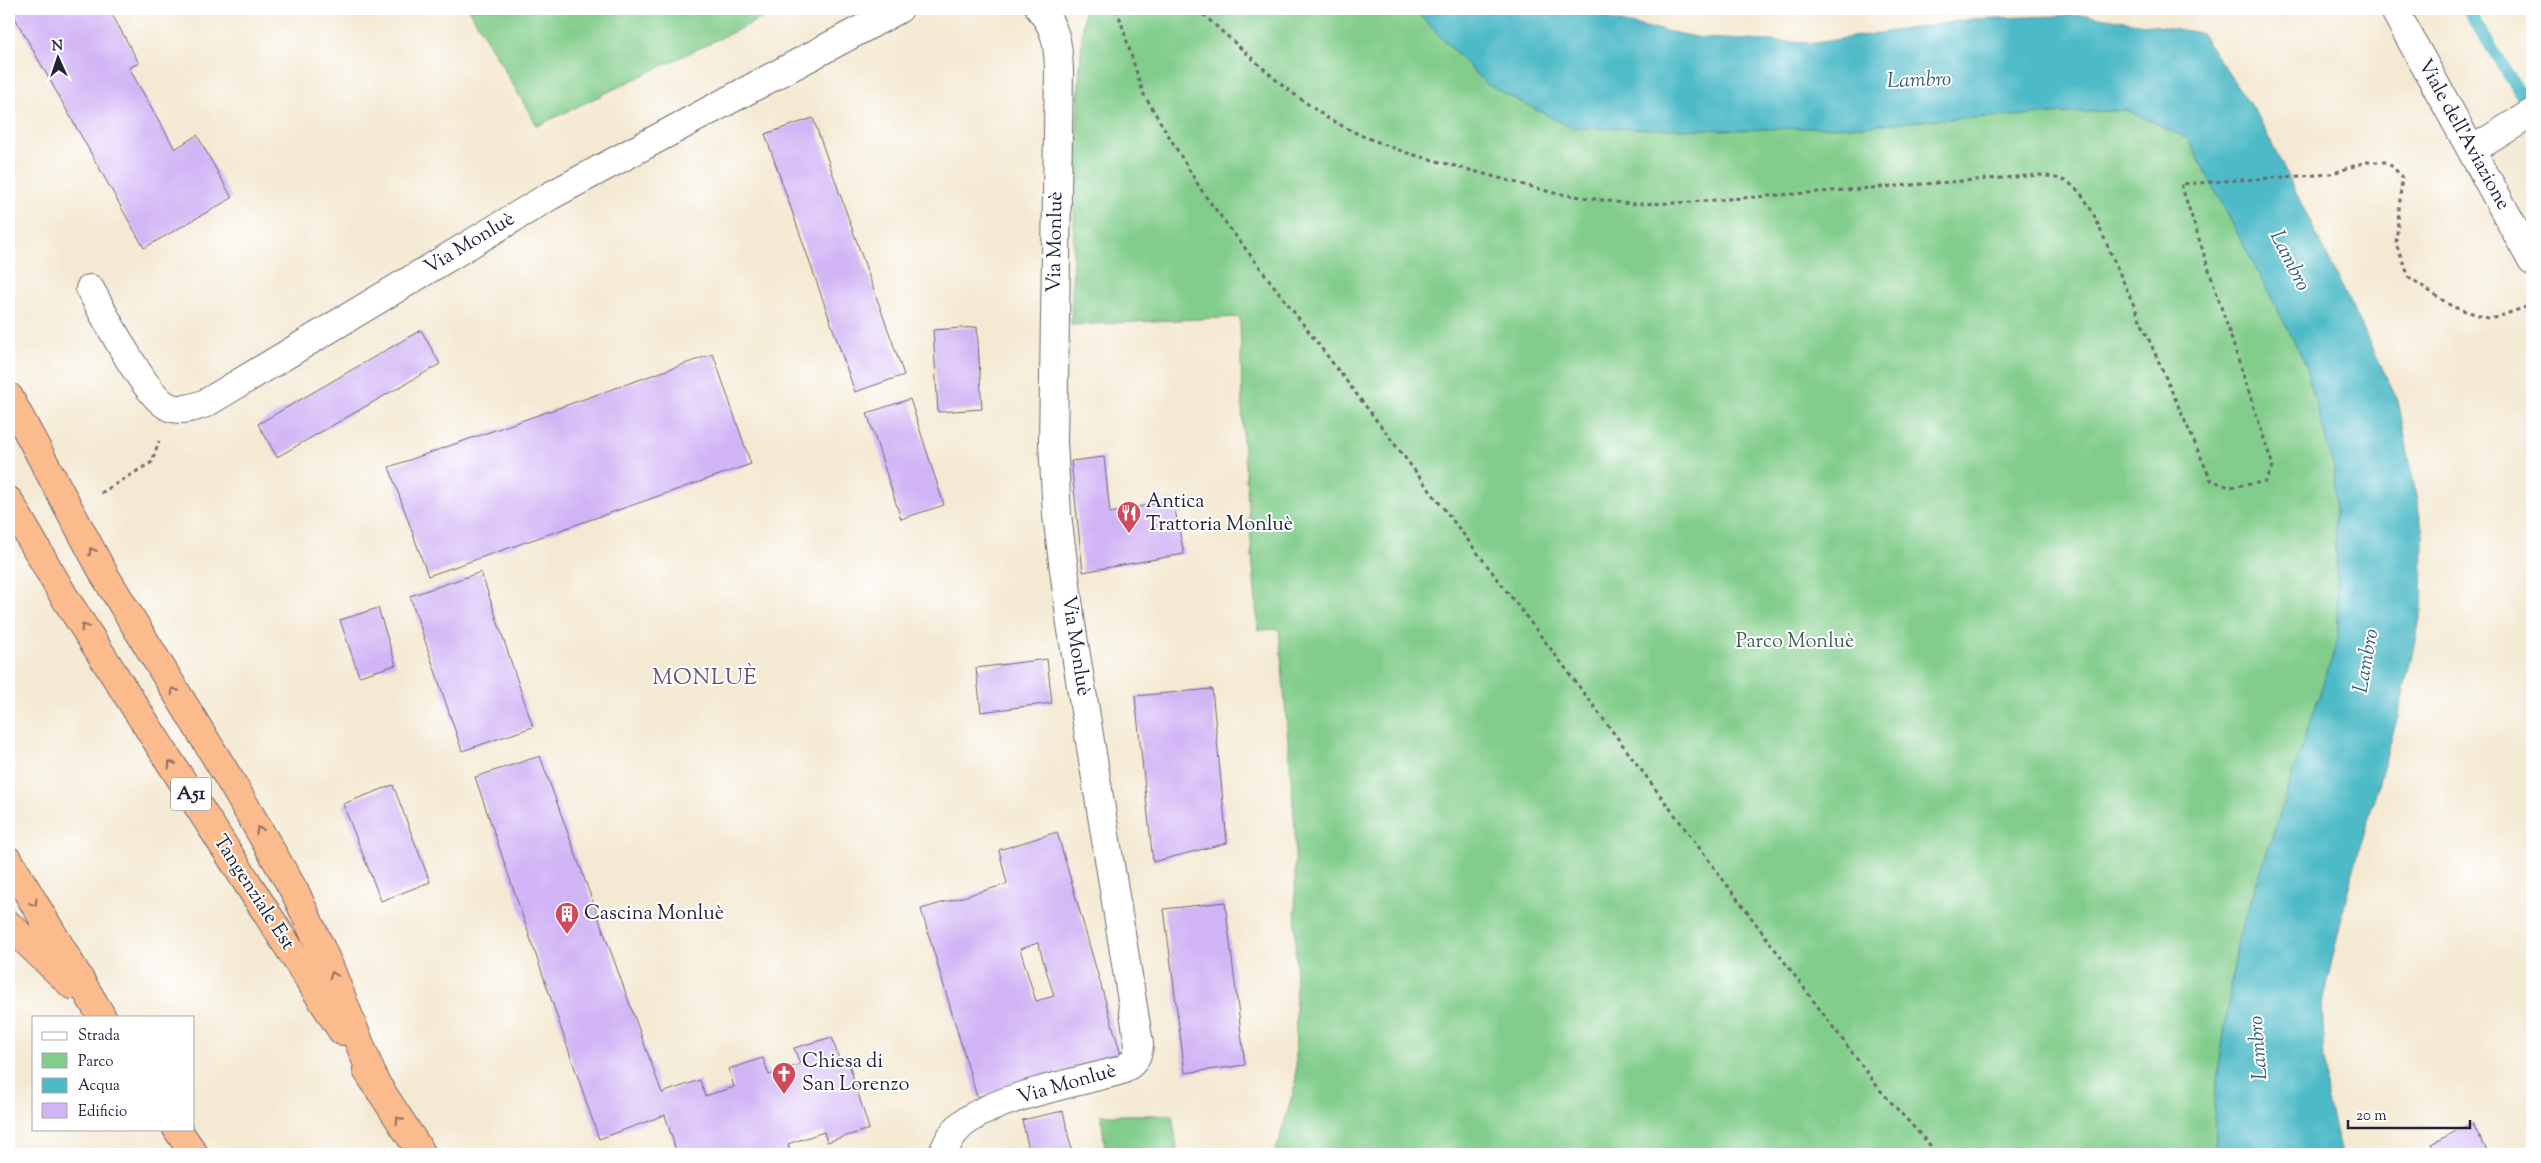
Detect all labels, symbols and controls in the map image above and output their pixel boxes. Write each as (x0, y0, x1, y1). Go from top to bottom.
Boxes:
north arrow (32, 32, 82, 82)
text: N (51, 37, 64, 57)
street label: Viale dell'Aviazione (2409, 54, 2517, 216)
water label: Lambro (1886, 65, 1952, 97)
street label: Via Monluè (1041, 191, 1071, 293)
street label: Via Monluè (419, 206, 521, 282)
water label: Lambro (2261, 225, 2317, 297)
place label: Antica Trattoria Monluè (1146, 488, 1293, 540)
restaurant icon: Antica Trattoria Monluè (1116, 500, 1142, 534)
one-way arrow (88, 548, 98, 557)
street label: Via Monluè (1053, 594, 1097, 698)
one-way arrow (80, 623, 90, 632)
water label: Lambro (2347, 627, 2387, 695)
park label: Parco Monluè (1736, 628, 1854, 657)
district label: MONLUÈ (652, 662, 758, 695)
one-way arrow (171, 688, 181, 697)
one-way arrow (168, 760, 177, 769)
road number: A51 (171, 778, 211, 811)
one-way arrow (255, 826, 265, 835)
street label: Tangenziale Est (205, 830, 301, 956)
one-way arrow (27, 897, 37, 906)
place label: Cascina Monluè (584, 900, 724, 929)
building icon: Cascina Monluè (554, 901, 580, 935)
one-way arrow (329, 971, 339, 979)
water label: Lambro (2242, 1015, 2276, 1081)
legend (32, 1016, 195, 1130)
text: Strada (78, 1026, 120, 1047)
place label: Chiesa di San Lorenzo (802, 1048, 909, 1100)
text: Parco (78, 1052, 114, 1073)
street label: Via Monluè (1014, 1057, 1120, 1113)
church icon: Chiesa di San Lorenzo (771, 1061, 797, 1095)
text: Acqua (78, 1076, 120, 1097)
scale bar (2348, 1098, 2471, 1130)
text: Edificio (78, 1102, 127, 1123)
text: 20 m (2356, 1106, 2387, 1127)
one-way arrow (396, 1116, 405, 1125)

